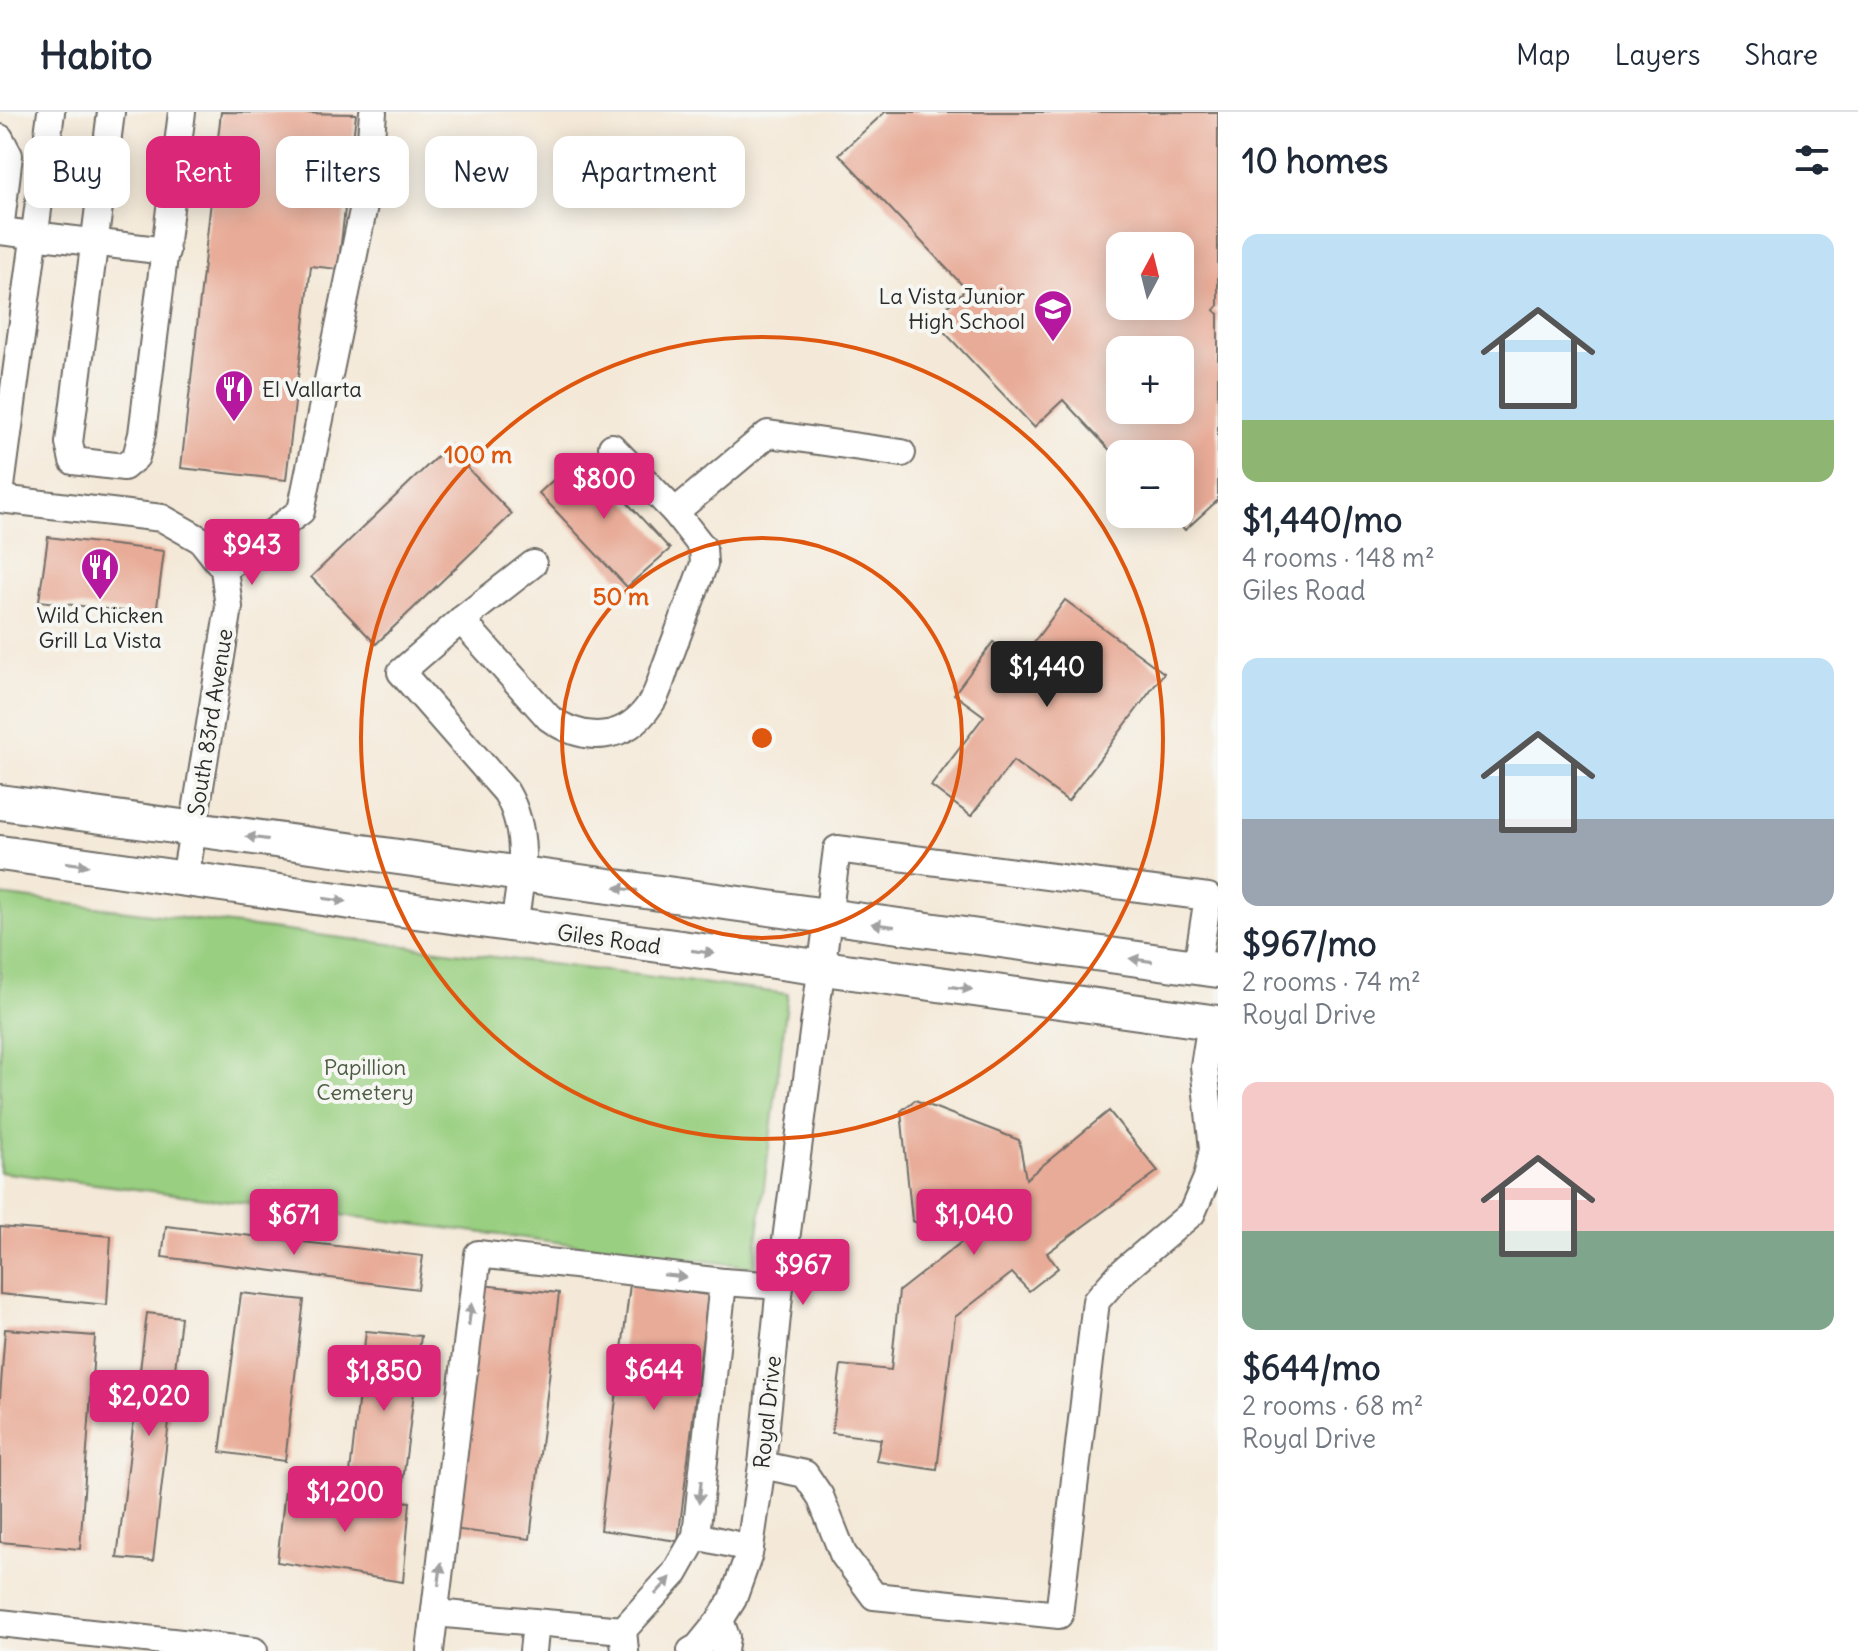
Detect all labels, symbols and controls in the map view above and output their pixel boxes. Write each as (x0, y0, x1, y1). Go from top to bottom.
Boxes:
text: Habito (40, 32, 153, 79)
text: Map (1516, 37, 1571, 73)
text: Layers (1615, 37, 1701, 73)
text: Share (1745, 37, 1818, 73)
chip: Buy (24, 136, 130, 208)
chip: Rent (146, 136, 260, 208)
chip: Filters (276, 136, 409, 208)
chip: New (425, 136, 537, 208)
chip: Apartment (553, 136, 745, 208)
icon: filters (1790, 138, 1834, 182)
text: 10 homes (1242, 139, 1388, 182)
north arrow (1106, 232, 1194, 320)
map controls (1106, 232, 1194, 528)
place label: La Vista Junior High School (878, 282, 1025, 335)
icon: home (1466, 286, 1610, 430)
school or university icon: La Vista Junior High School (1032, 288, 1074, 343)
button: + (1106, 336, 1194, 424)
restaurant icon: El Vallarta (213, 368, 255, 423)
place label: El Vallarta (262, 375, 362, 403)
text: 100 m (444, 439, 512, 469)
button: − (1106, 440, 1194, 528)
pin: $800 (557, 453, 651, 521)
text: $800 (572, 462, 636, 495)
text: $1,440/mo (1242, 498, 1402, 541)
pin: $943 (205, 519, 299, 587)
text: $943 (222, 528, 282, 561)
text: 4 rooms · 148 m² (1242, 541, 1435, 574)
restaurant icon: Wild Chicken Grill La Vista (79, 546, 121, 601)
text: Giles Road (1242, 574, 1365, 607)
text: 50 m (593, 581, 649, 611)
place label: Wild Chicken Grill La Vista (37, 601, 163, 654)
street label: South 83rd Avenue (181, 627, 239, 817)
pin: $1,440 (982, 641, 1112, 709)
text: $1,440 (1009, 650, 1085, 683)
icon: home (1466, 710, 1610, 854)
centre of rings (748, 724, 776, 752)
one-way arrow (244, 831, 269, 844)
one-way arrow (65, 858, 90, 871)
one-way arrow (613, 882, 638, 895)
one-way arrow (323, 894, 348, 907)
street label: Giles Road (555, 918, 663, 960)
one-way arrow (870, 918, 895, 931)
text: $967/mo (1242, 922, 1377, 965)
one-way arrow (691, 946, 716, 959)
one-way arrow (1128, 953, 1153, 966)
text: 2 rooms · 74 m² (1242, 965, 1421, 998)
one-way arrow (948, 982, 973, 995)
text: Royal Drive (1242, 998, 1376, 1031)
park label: Papillion Cemetery (316, 1053, 414, 1106)
icon: home (1466, 1134, 1610, 1278)
pin: $671 (247, 1189, 341, 1257)
pin: $1,040 (909, 1189, 1039, 1257)
text: $671 (268, 1198, 320, 1231)
text: $1,040 (935, 1198, 1014, 1231)
pin: $967 (756, 1239, 850, 1307)
text: $967 (774, 1248, 832, 1281)
one-way arrow (663, 1270, 688, 1283)
one-way arrow (464, 1303, 477, 1328)
pin: $644 (607, 1344, 701, 1412)
pin: $1,850 (319, 1345, 449, 1413)
text: $644/mo (1242, 1346, 1381, 1389)
text: $644 (624, 1353, 684, 1386)
text: $1,850 (346, 1354, 422, 1387)
street label: Royal Drive (747, 1354, 787, 1470)
pin: $2,020 (84, 1370, 214, 1438)
text: $2,020 (108, 1379, 190, 1412)
text: 2 rooms · 68 m² (1242, 1389, 1424, 1422)
text: Royal Drive (1242, 1422, 1376, 1455)
pin: $1,200 (280, 1466, 410, 1534)
text: $1,200 (306, 1475, 384, 1508)
one-way arrow (694, 1480, 707, 1505)
one-way arrow (433, 1561, 446, 1586)
one-way arrow (654, 1576, 672, 1596)

